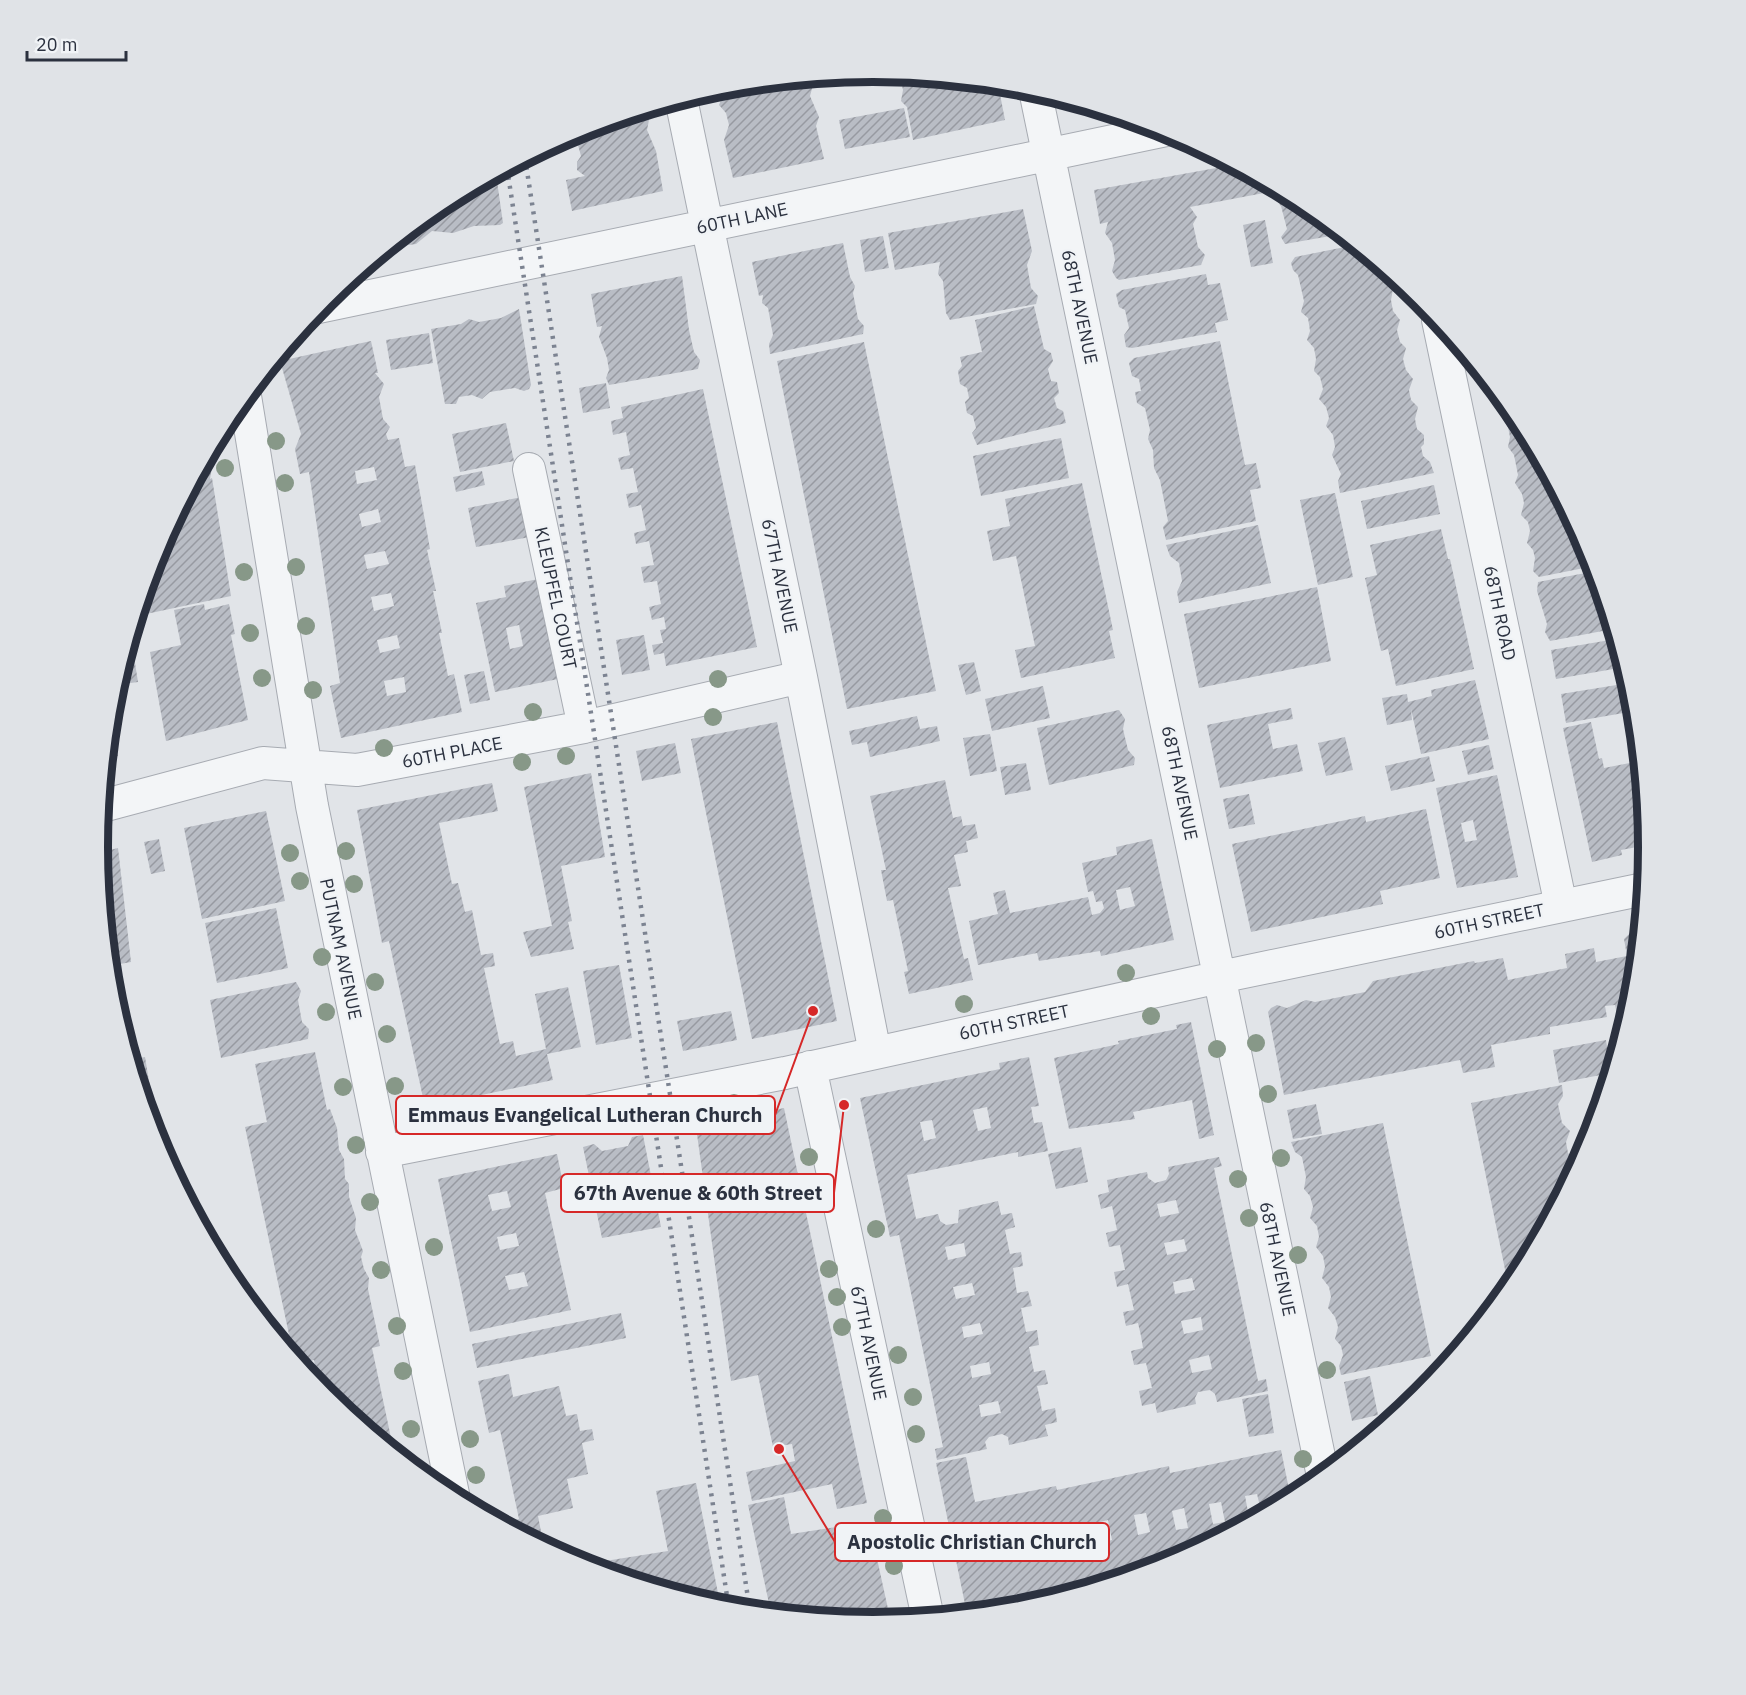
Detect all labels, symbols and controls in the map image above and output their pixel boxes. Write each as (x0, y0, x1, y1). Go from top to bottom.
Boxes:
scale bar (27, 24, 126, 62)
text: 20 m (36, 33, 78, 56)
street label: 60TH LANE (694, 197, 790, 239)
street label: 68TH AVENUE (1057, 248, 1103, 366)
street label: 67TH AVENUE (757, 517, 803, 635)
street label: KLEUPFEL COURT (530, 525, 582, 671)
street label: 68TH ROAD (1479, 564, 1521, 662)
street label: 68TH AVENUE (1157, 724, 1203, 842)
street label: 60TH PLACE (400, 731, 504, 773)
street label: PUTNAM AVENUE (315, 876, 367, 1022)
street label: 60TH STREET (1432, 898, 1546, 944)
street label: 60TH STREET (957, 999, 1071, 1045)
callout: Emmaus Evangelical Lutheran Church (396, 1096, 775, 1134)
text: Emmaus Evangelical Lutheran Church (408, 1101, 762, 1128)
callout: 67th Avenue & 60th Street (561, 1174, 834, 1212)
text: 67th Avenue & 60th Street (574, 1179, 822, 1206)
street label: 68TH AVENUE (1255, 1200, 1301, 1318)
street label: 67TH AVENUE (846, 1284, 892, 1402)
callout: Apostolic Christian Church (835, 1523, 1109, 1561)
text: Apostolic Christian Church (847, 1528, 1097, 1555)

